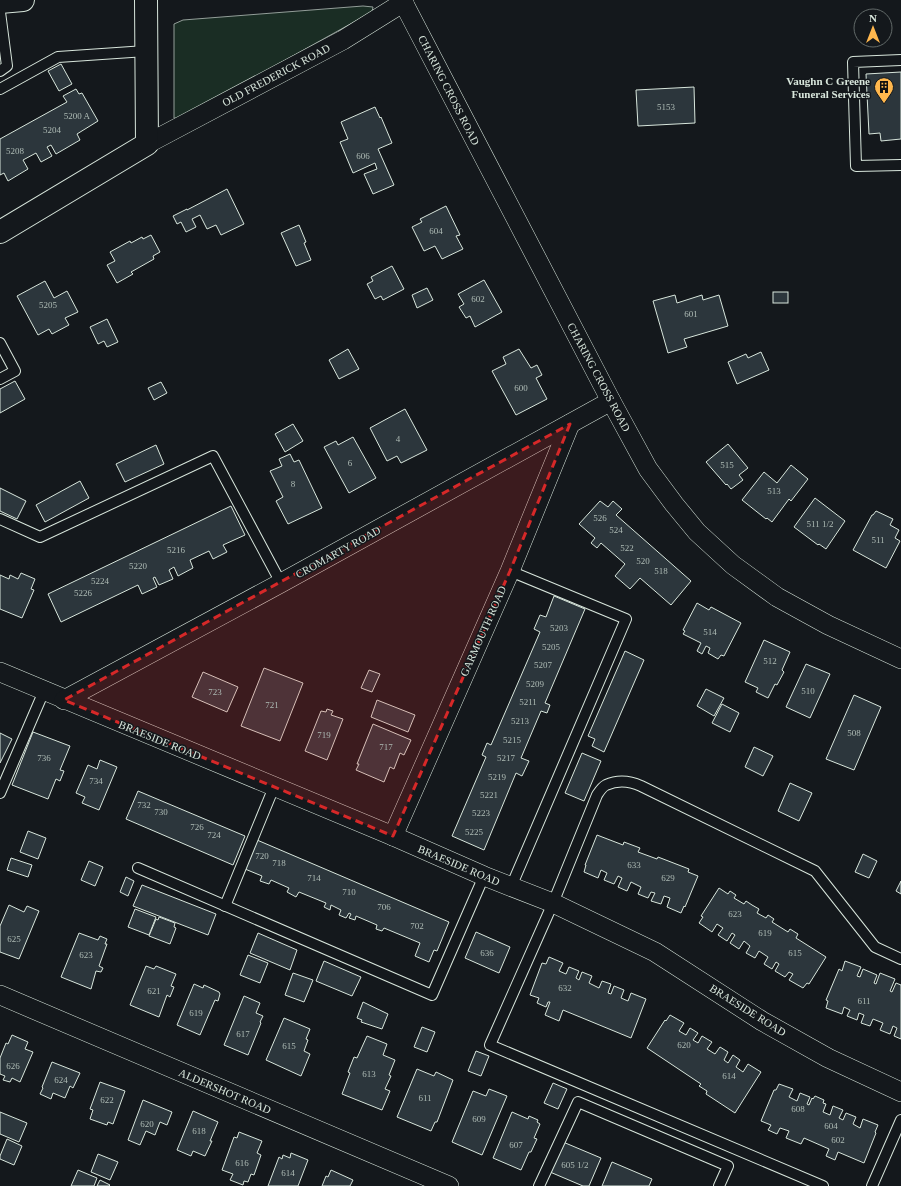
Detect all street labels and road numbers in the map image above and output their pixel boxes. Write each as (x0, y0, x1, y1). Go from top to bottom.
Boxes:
street label: CHARING CROSS ROAD (416, 33, 482, 147)
street label: OLD FREDERICK ROAD (220, 41, 332, 109)
street label: CHARING CROSS ROAD (565, 320, 633, 434)
street label: CROMARTY ROAD (293, 524, 383, 580)
street label: GARMOUTH ROAD (458, 584, 508, 678)
street label: BRAESIDE ROAD (117, 718, 203, 762)
street label: BRAESIDE ROAD (416, 842, 502, 888)
street label: BRAESIDE ROAD (708, 982, 788, 1038)
street label: ALDERSHOT ROAD (177, 1066, 273, 1116)

